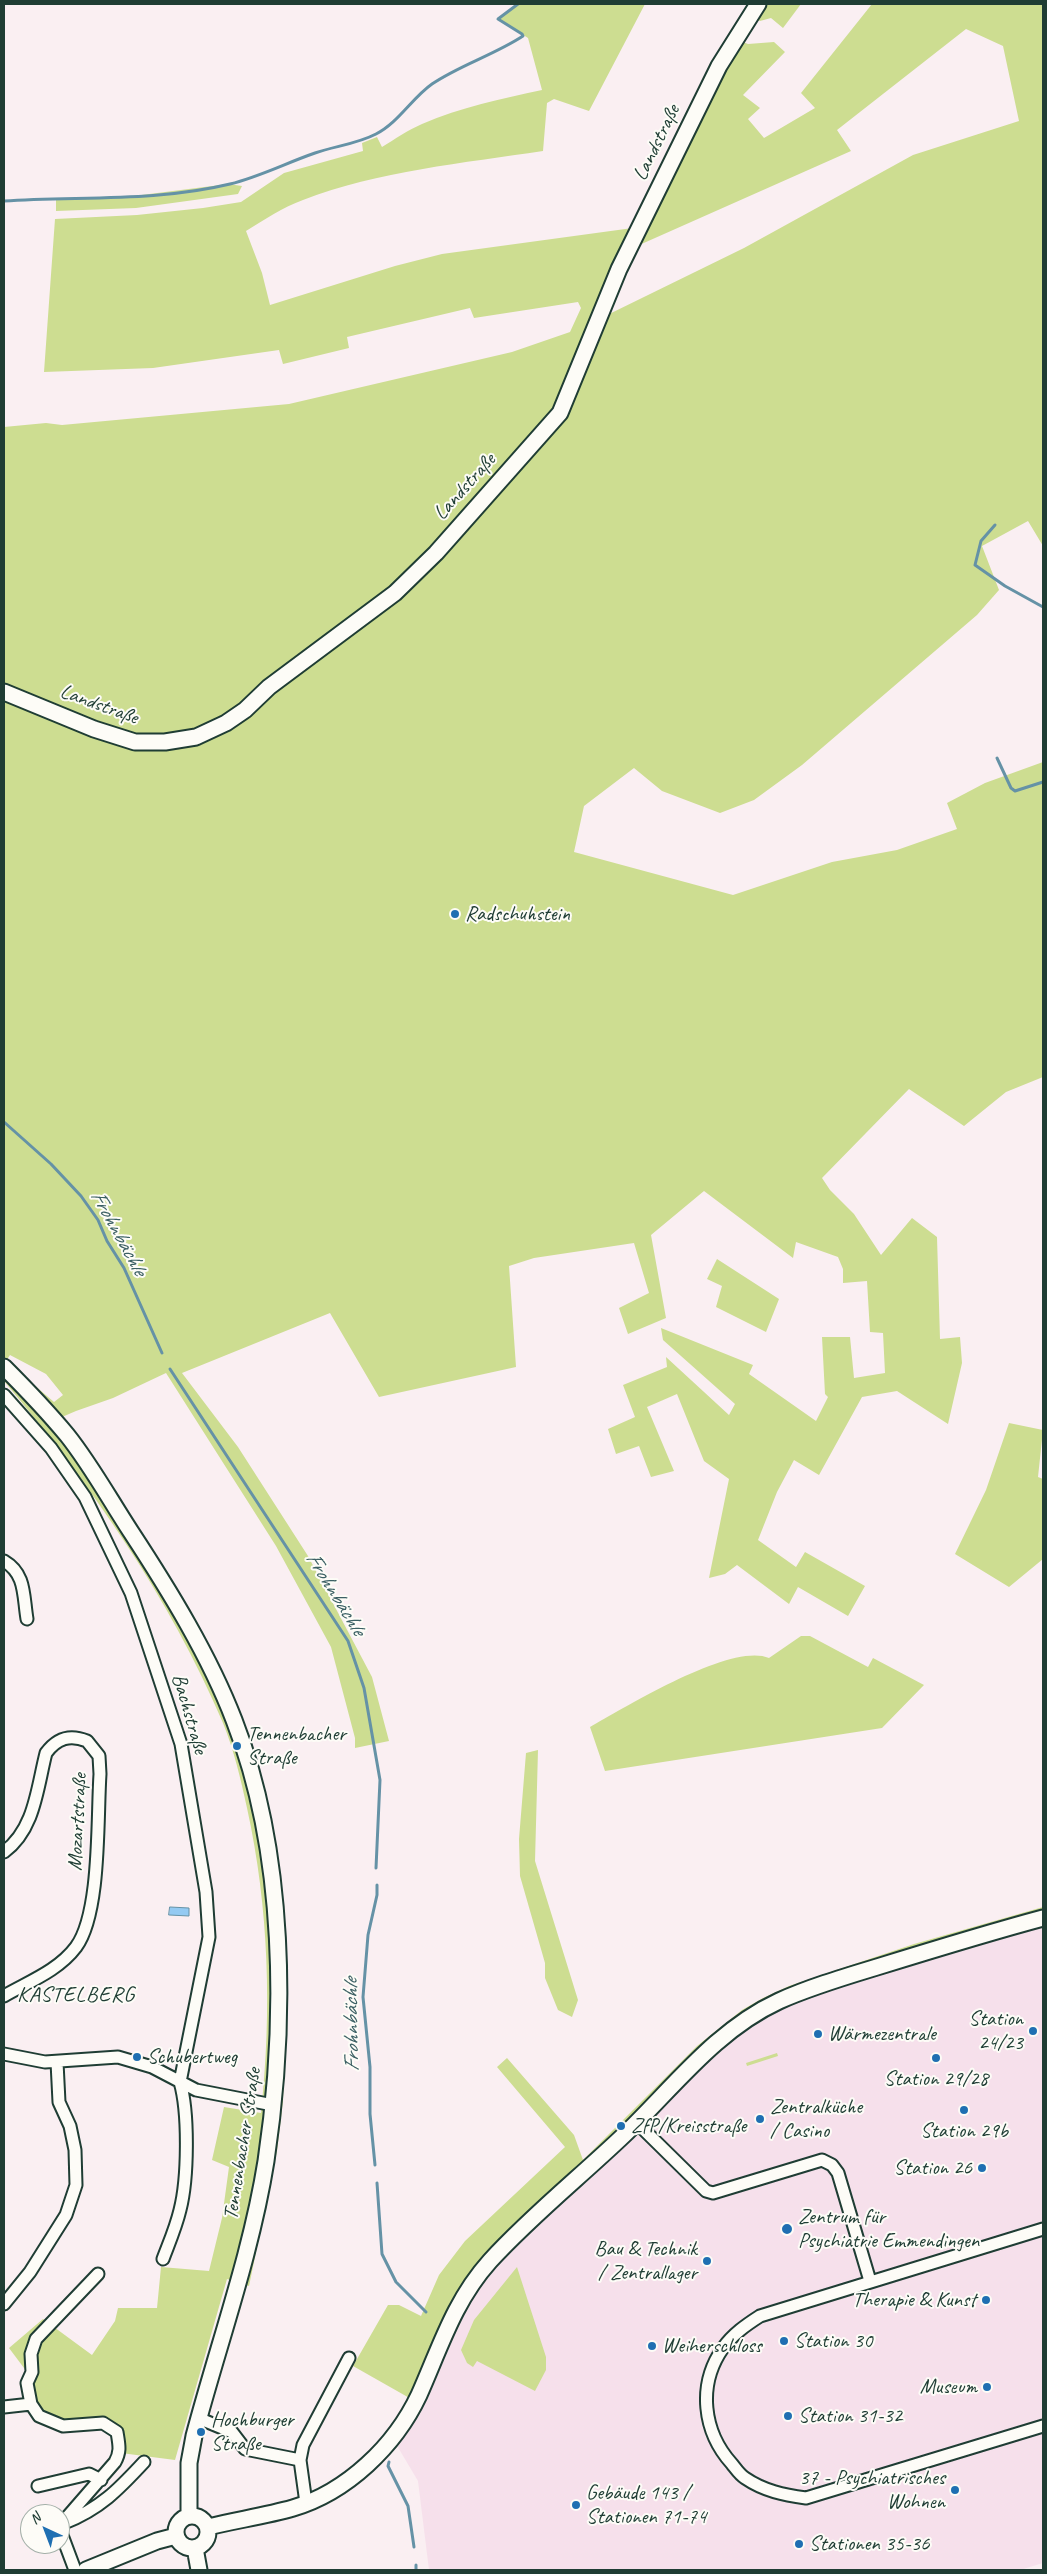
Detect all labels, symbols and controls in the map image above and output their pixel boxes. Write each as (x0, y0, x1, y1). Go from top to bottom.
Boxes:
street label: Landstraße (628, 101, 686, 185)
street label: Landstraße (429, 448, 501, 526)
street label: Landstraße (57, 679, 141, 731)
place label: Radschuhstein (465, 901, 570, 927)
marker: Radschuhstein (449, 908, 461, 920)
water label: Frohnbächle (84, 1186, 152, 1280)
water label: Frohnbächle (299, 1547, 371, 1641)
street label: Bachstraße (166, 1671, 212, 1757)
place label: Tennenbacher Straße (247, 1721, 346, 1771)
marker: Tennenbacher Straße (231, 1740, 243, 1752)
street label: Mozartstraße (63, 1773, 93, 1871)
water label: Frohnbächle (338, 1978, 366, 2072)
district label: KASTELBERG (16, 1982, 136, 2008)
place label: Station 24/23 (969, 2006, 1023, 2056)
place label: Wärmezentrale (828, 2021, 936, 2047)
marker: Station 24/23 (1027, 2025, 1039, 2037)
marker: Wärmezentrale (812, 2028, 824, 2040)
place label: Schubertweg (147, 2044, 237, 2070)
marker: Schubertweg (131, 2051, 143, 2063)
marker: Station 29/28 (930, 2052, 942, 2064)
street label: Tennenbacher Straße (219, 2066, 267, 2222)
place label: Station 29/28 (884, 2066, 988, 2092)
place label: Zentralküche / Casino (770, 2094, 862, 2144)
marker: Station 29b (958, 2104, 970, 2116)
place label: ZfP/Kreisstraße (631, 2113, 746, 2139)
marker: Zentralküche / Casino (754, 2113, 766, 2125)
place label: Station 29b (920, 2118, 1008, 2144)
marker: ZfP/Kreisstraße (615, 2120, 627, 2132)
place label: Station 26 (894, 2155, 972, 2181)
marker: Station 26 (976, 2162, 988, 2174)
place label: Zentrum für Psychiatrie Emmendingen (798, 2204, 979, 2254)
marker: Zentrum für Psychiatrie Emmendingen (780, 2222, 794, 2236)
place label: Bau & Technik / Zentrallager (595, 2236, 697, 2286)
marker: Bau & Technik / Zentrallager (701, 2255, 713, 2267)
place label: Therapie & Kunst (852, 2287, 976, 2313)
marker: Therapie & Kunst (980, 2294, 992, 2306)
place label: Station 30 (794, 2328, 872, 2354)
place label: Weiherschloss (662, 2333, 762, 2359)
marker: Station 30 (778, 2335, 790, 2347)
marker: Weiherschloss (646, 2340, 658, 2352)
place label: Museum (920, 2374, 977, 2400)
marker: Museum (981, 2381, 993, 2393)
place label: Station 31-32 (798, 2403, 902, 2429)
place label: Hochburger Straße (211, 2407, 294, 2457)
marker: Station 31-32 (782, 2410, 794, 2422)
marker: Hochburger Straße (195, 2426, 207, 2438)
place label: 37 - Psychiatrisches Wohnen (799, 2465, 945, 2515)
place label: Gebäude 143 / Stationen 71-74 (586, 2480, 706, 2530)
marker: 37 - Psychiatrisches Wohnen (949, 2484, 961, 2496)
marker: Gebäude 143 / Stationen 71-74 (570, 2499, 582, 2511)
north arrow (20, 2504, 70, 2554)
text: N (26, 2509, 44, 2528)
place label: Stationen 35-36 (809, 2531, 929, 2557)
marker: Stationen 35-36 (793, 2538, 805, 2550)

